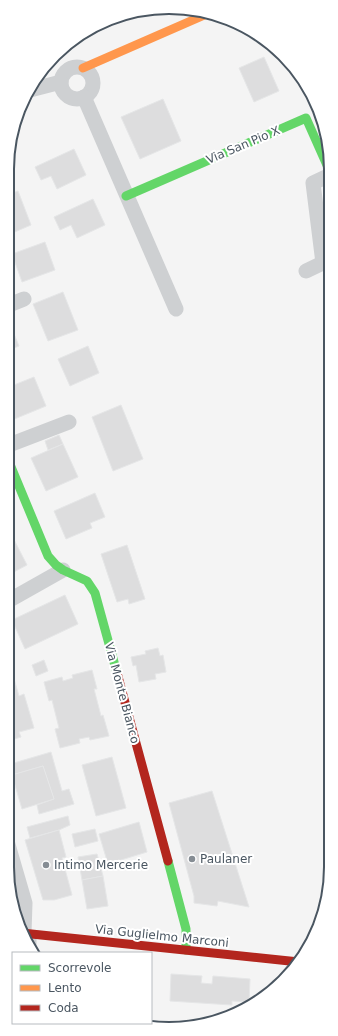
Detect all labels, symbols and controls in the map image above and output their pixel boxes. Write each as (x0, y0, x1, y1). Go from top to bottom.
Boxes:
street label: Via San Pio X (204, 123, 282, 167)
street label: Via Monte Bianco (102, 641, 142, 745)
place label: Paulaner (200, 852, 252, 866)
marker: Paulaner (187, 854, 197, 864)
place label: Intimo Mercerie (54, 858, 148, 872)
marker: Intimo Mercerie (41, 860, 51, 870)
street label: Via Guglielmo Marconi (94, 922, 230, 950)
legend (12, 952, 152, 1024)
text: Scorrevole (48, 961, 112, 975)
text: Lento (48, 981, 82, 995)
text: Coda (48, 1001, 79, 1015)

